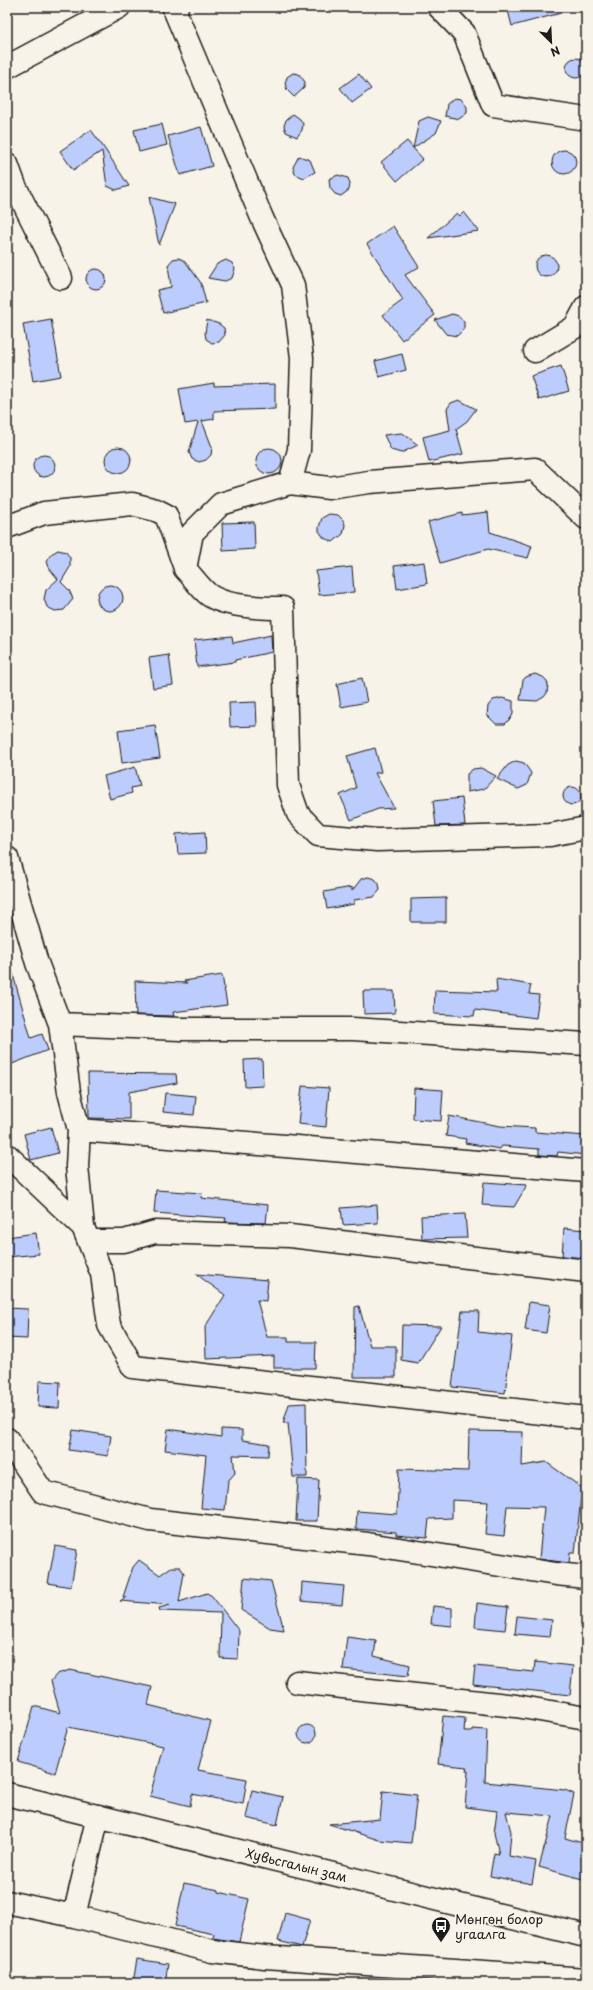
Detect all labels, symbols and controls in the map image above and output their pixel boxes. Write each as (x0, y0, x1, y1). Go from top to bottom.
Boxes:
north arrow (531, 22, 571, 62)
text: N (548, 42, 563, 61)
street label: Хувьсгалын зам (244, 1843, 349, 1886)
place label: Мөнгөн болор угаалга (455, 1909, 543, 1943)
bus stop icon: Мөнгөн болор угаалга (430, 1915, 452, 1943)

